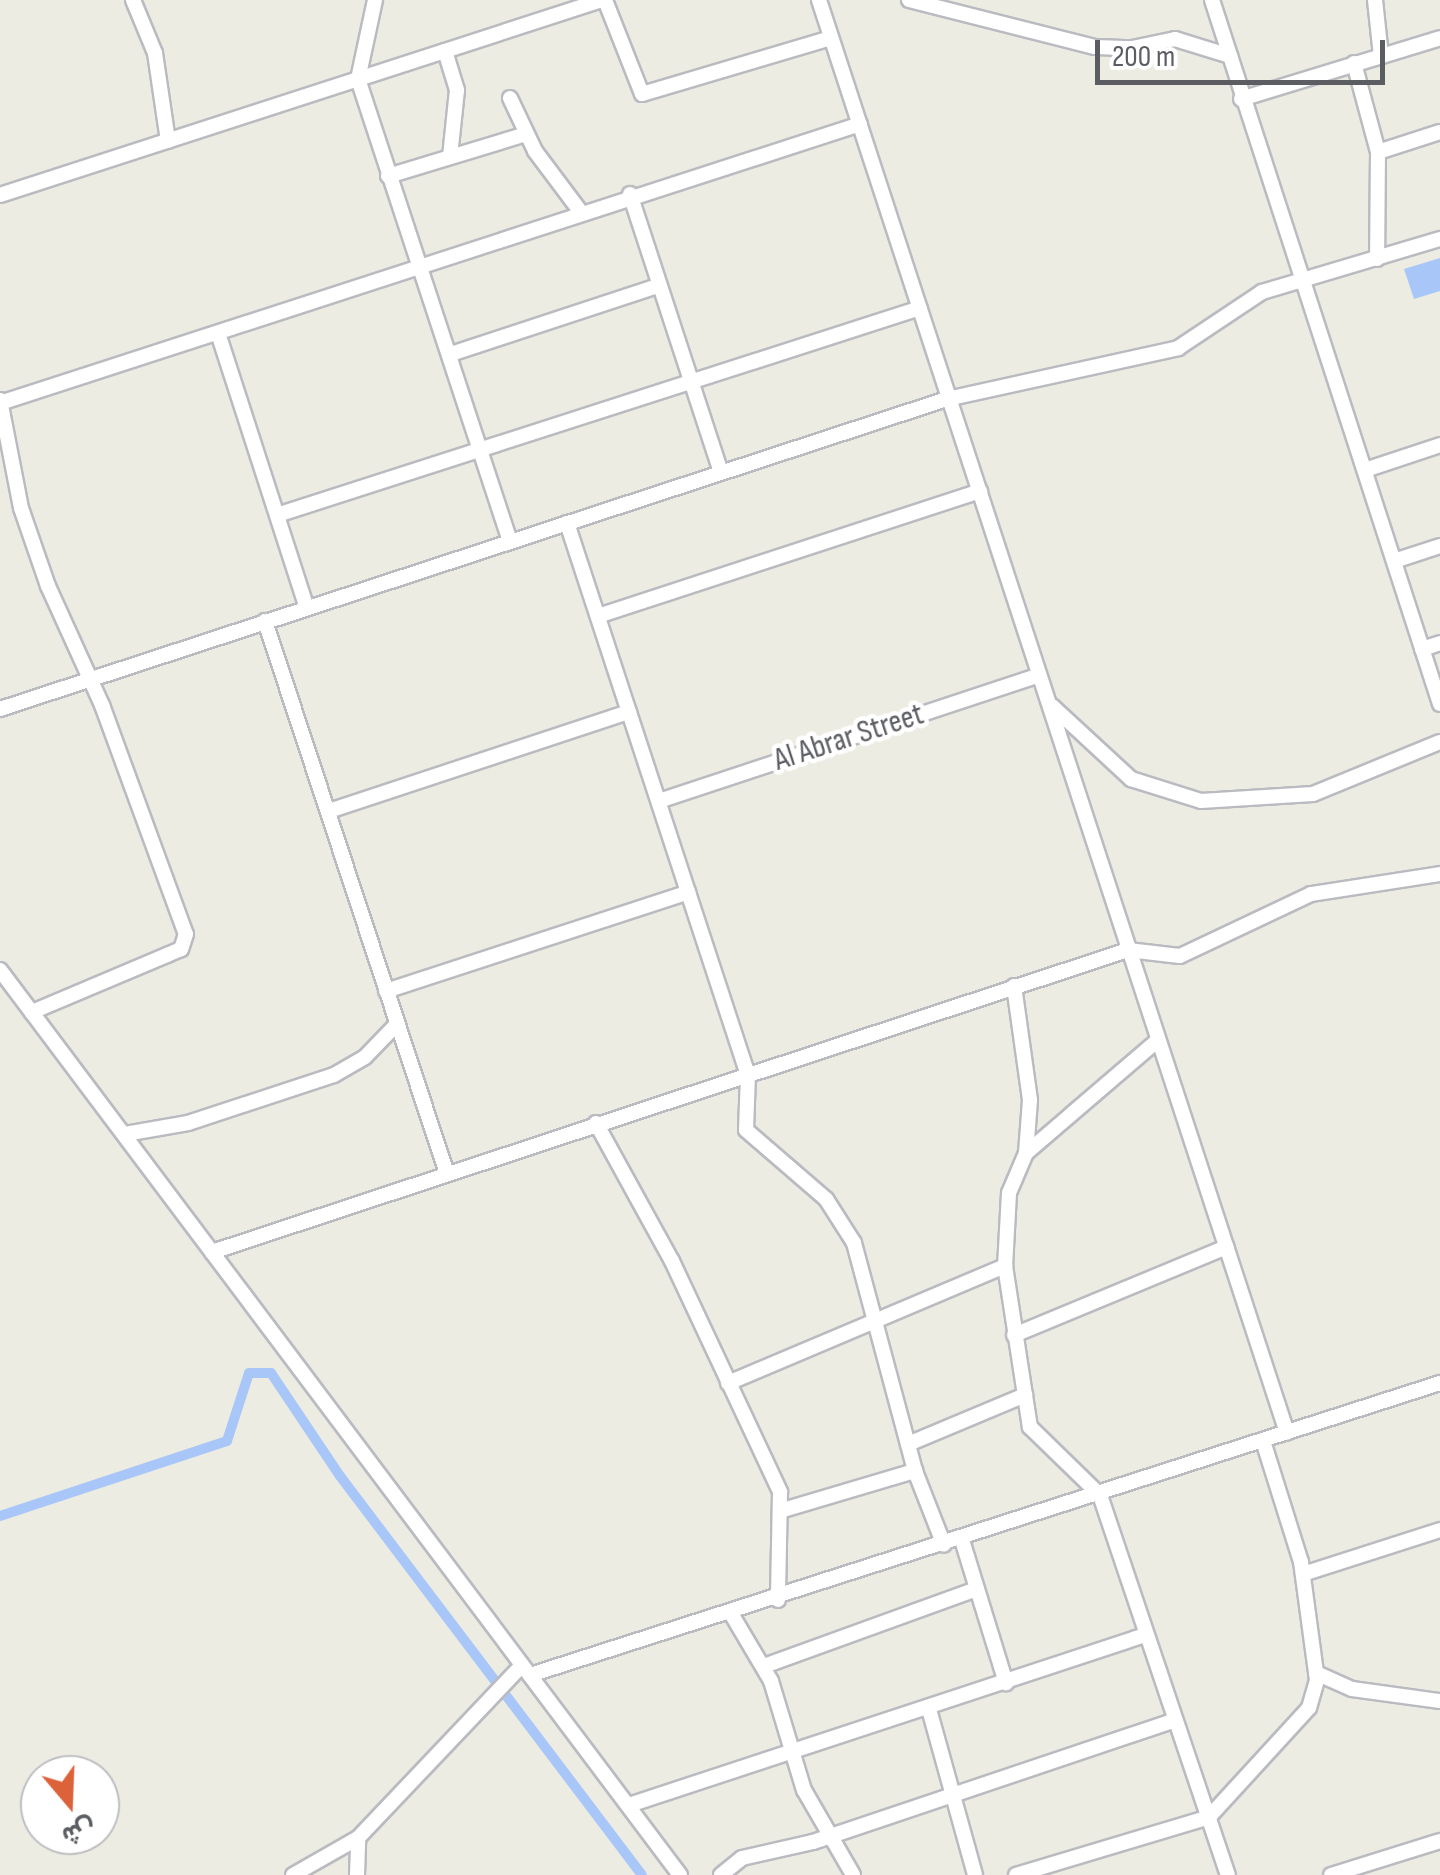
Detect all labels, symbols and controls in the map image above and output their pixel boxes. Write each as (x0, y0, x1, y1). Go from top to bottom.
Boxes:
scale bar (1100, 20, 1390, 82)
text: 200 m (1112, 39, 1175, 75)
street label: Al Abrar Street (769, 696, 929, 780)
north arrow (20, 1755, 120, 1855)
text: ش (58, 1811, 101, 1853)

